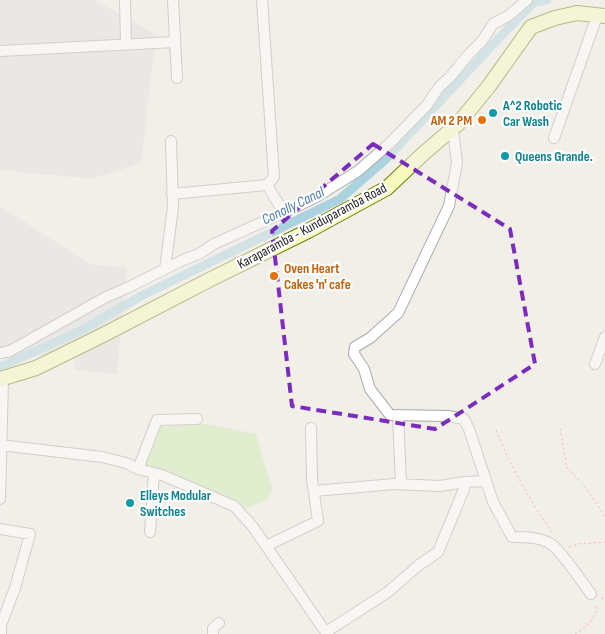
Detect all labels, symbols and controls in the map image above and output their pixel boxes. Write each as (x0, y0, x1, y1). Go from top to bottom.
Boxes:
place label: A^2 Robotic Car Wash (502, 97, 562, 130)
marker: A^2 Robotic Car Wash (487, 107, 499, 119)
place label: AM 2 PM (430, 112, 472, 129)
marker: AM 2 PM (476, 114, 488, 126)
place label: Queens Grande. (515, 148, 593, 165)
marker: Queens Grande. (499, 150, 511, 162)
street label: Karaparamba - Kunduparamba Road (234, 179, 390, 273)
water label: Conolly Canal (259, 182, 328, 229)
place label: Oven Heart Cakes 'n' cafe (284, 260, 351, 293)
marker: Oven Heart Cakes 'n' cafe (268, 270, 280, 282)
place label: Elleys Modular Switches (140, 487, 212, 520)
marker: Elleys Modular Switches (124, 497, 136, 509)

